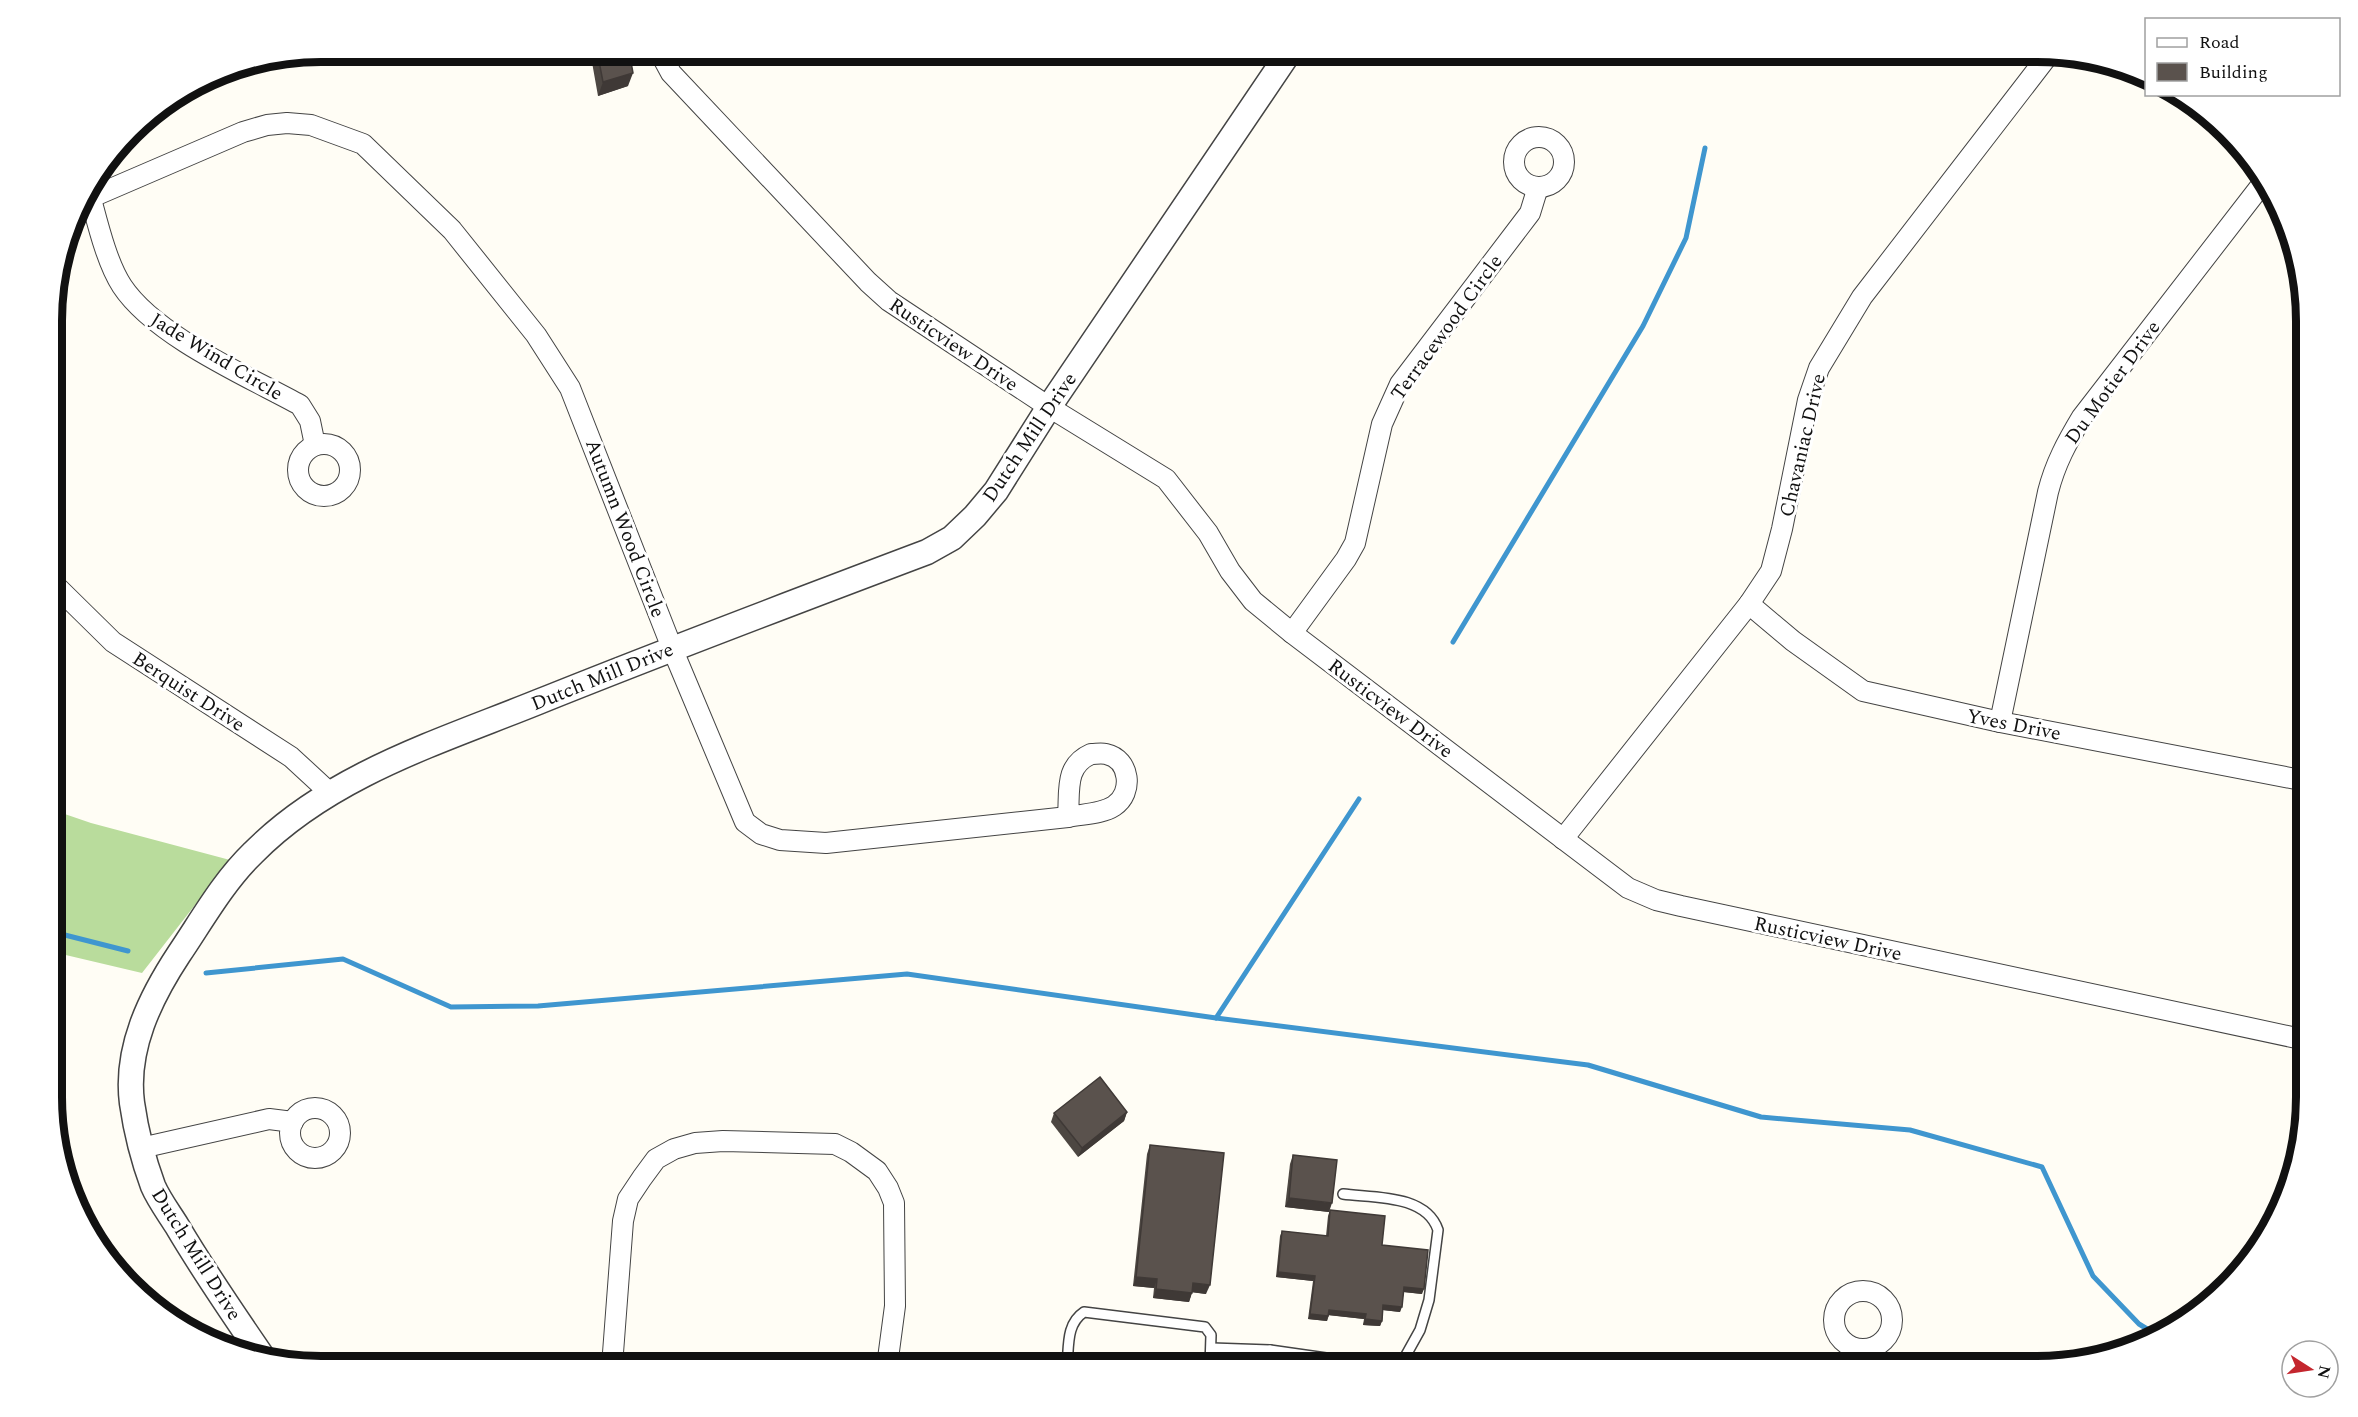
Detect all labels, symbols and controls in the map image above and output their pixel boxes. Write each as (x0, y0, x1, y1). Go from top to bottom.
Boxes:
legend (2145, 18, 2340, 96)
text: Road (2199, 29, 2240, 56)
text: Building (2199, 59, 2268, 86)
street label: Terracewood Circle (1383, 248, 1510, 407)
street label: Rusticview Drive (883, 290, 1024, 399)
street label: Jade Wind Circle (144, 305, 289, 408)
street label: Du Motier Drive (2058, 314, 2168, 451)
street label: Dutch Mill Drive (975, 366, 1085, 509)
street label: Chavaniac Drive (1772, 371, 1834, 520)
street label: Autumn Wood Circle (577, 435, 673, 622)
street label: Dutch Mill Drive (527, 635, 678, 719)
street label: Berquist Drive (126, 644, 251, 740)
street label: Rusticview Drive (1321, 652, 1459, 766)
street label: Yves Drive (1964, 701, 2064, 749)
street label: Rusticview Drive (1751, 909, 1904, 969)
street label: Dutch Mill Drive (143, 1182, 249, 1327)
north arrow (2280, 1339, 2340, 1399)
text: N (2311, 1363, 2337, 1381)

